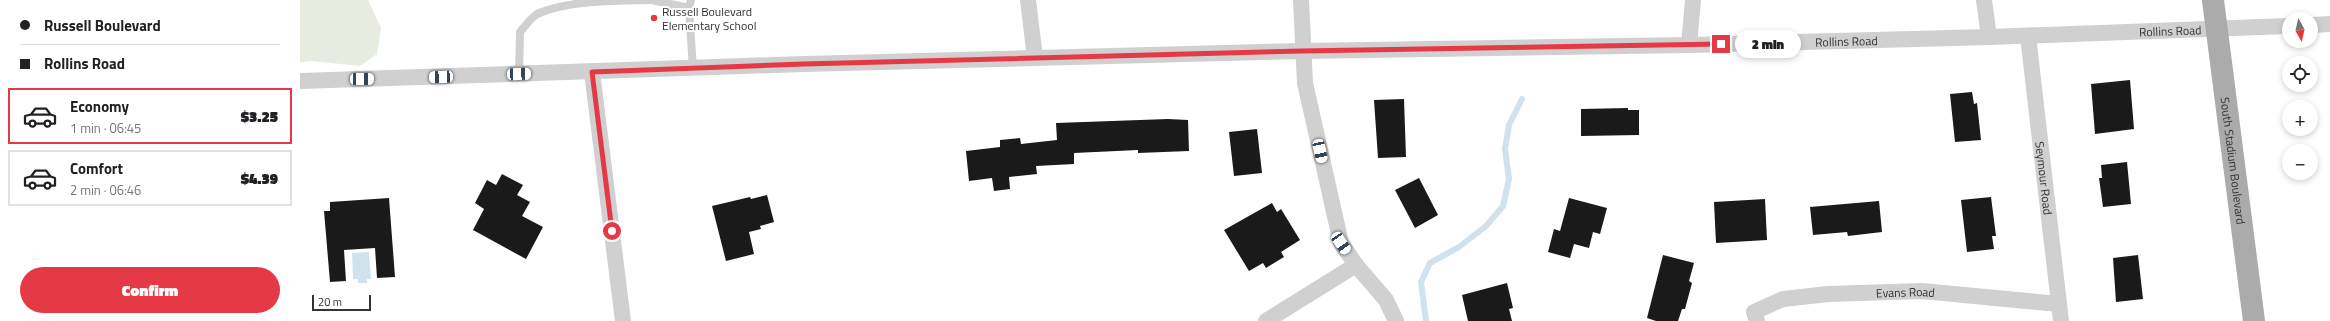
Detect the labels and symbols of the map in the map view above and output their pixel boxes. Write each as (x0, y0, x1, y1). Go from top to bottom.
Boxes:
place label: Russell Boulevard Elementary School (662, 2, 756, 35)
north arrow (2282, 12, 2318, 48)
marker: Russell Boulevard Elementary School (649, 13, 659, 23)
street label: Rollins Road (2139, 20, 2202, 41)
callout: 2 min (1735, 30, 1801, 58)
street label: Rollins Road (1815, 30, 1878, 51)
route end (1712, 35, 1730, 53)
car (507, 68, 531, 80)
car (429, 71, 453, 83)
car (350, 73, 374, 85)
street label: South Stadium Boulevard (2216, 96, 2251, 225)
car (1312, 138, 1328, 164)
street label: Seymour Road (2031, 140, 2058, 216)
route start (603, 222, 621, 240)
car (1329, 230, 1353, 256)
street label: Evans Road (1876, 281, 1936, 302)
scale bar (312, 293, 371, 312)

